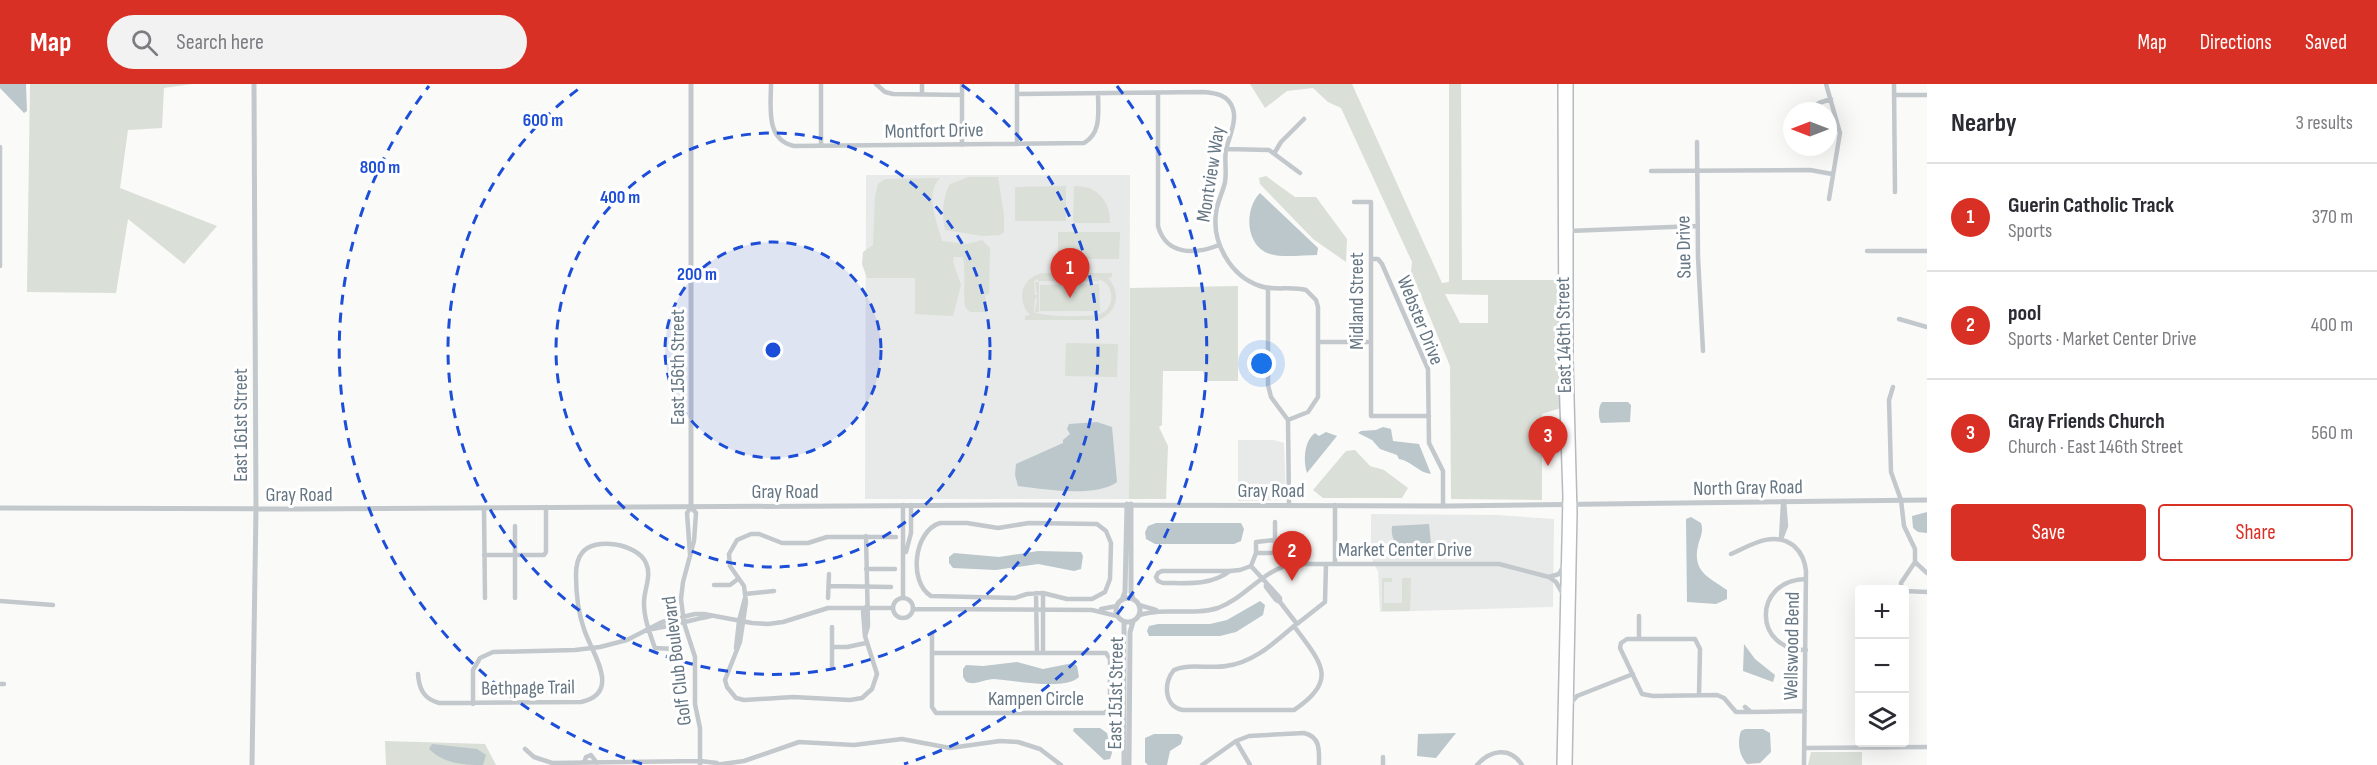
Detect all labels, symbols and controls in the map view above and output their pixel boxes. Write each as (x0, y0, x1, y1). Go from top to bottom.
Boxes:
search box (107, 15, 527, 69)
text: Map (30, 26, 71, 59)
icon: search (128, 26, 161, 59)
text: Search here (176, 29, 264, 56)
text: Map (2137, 30, 2167, 55)
text: Directions (2200, 30, 2272, 55)
text: Saved (2305, 30, 2347, 55)
north arrow (1783, 102, 1837, 156)
text: Nearby (1951, 108, 2017, 139)
text: 600 m (523, 110, 563, 131)
text: 3 results (2296, 111, 2353, 135)
street label: Montfort Drive (884, 118, 984, 144)
street label: Montview Way (1192, 124, 1230, 224)
text: 800 m (360, 157, 400, 178)
text: 400 m (600, 187, 640, 208)
text: Guerin Catholic Track (2008, 192, 2174, 219)
text: 1 (1967, 205, 1974, 229)
text: 370 m (2312, 205, 2353, 229)
street label: Sue Drive (1671, 215, 1697, 279)
text: Sports (2008, 219, 2052, 243)
pin: 1 (1050, 248, 1090, 298)
street label: Midland Street (1345, 252, 1369, 350)
text: 200 m (677, 264, 717, 285)
street label: Webster Drive (1391, 272, 1449, 368)
street label: East 146th Street (1551, 277, 1577, 393)
text: pool (2008, 300, 2041, 327)
street label: East 156th Street (666, 309, 690, 425)
text: 2 (1966, 313, 1975, 337)
text: 400 m (2311, 313, 2353, 337)
text: Sports · Market Center Drive (2008, 327, 2197, 351)
centre of rings (763, 340, 783, 360)
your location (1247, 349, 1276, 378)
street label: East 161st Street (229, 368, 253, 482)
text: Gray Friends Church (2008, 408, 2165, 435)
pin: 3 (1528, 416, 1568, 466)
text: 3 (1966, 421, 1975, 445)
text: 560 m (2311, 421, 2353, 445)
text: Church · East 146th Street (2008, 435, 2183, 459)
street label: North Gray Road (1693, 475, 1803, 501)
street label: Gray Road (1237, 479, 1305, 503)
street label: Gray Road (751, 480, 819, 504)
street label: Gray Road (265, 483, 333, 507)
button: Save (1951, 504, 2146, 561)
button: Share (2158, 504, 2353, 561)
pin: 2 (1272, 532, 1312, 581)
street label: Market Center Drive (1338, 538, 1472, 562)
map controls (1855, 585, 1909, 747)
button: + (1855, 585, 1909, 639)
street label: Wellswood Bend (1779, 592, 1805, 700)
street label: Golf Club Boulevard (657, 595, 697, 727)
street label: East 151st Street (1103, 636, 1129, 750)
button: − (1855, 639, 1909, 693)
street label: Bethpage Trail (481, 675, 575, 701)
street label: Kampen Circle (988, 687, 1084, 711)
button: layers (1855, 693, 1909, 747)

